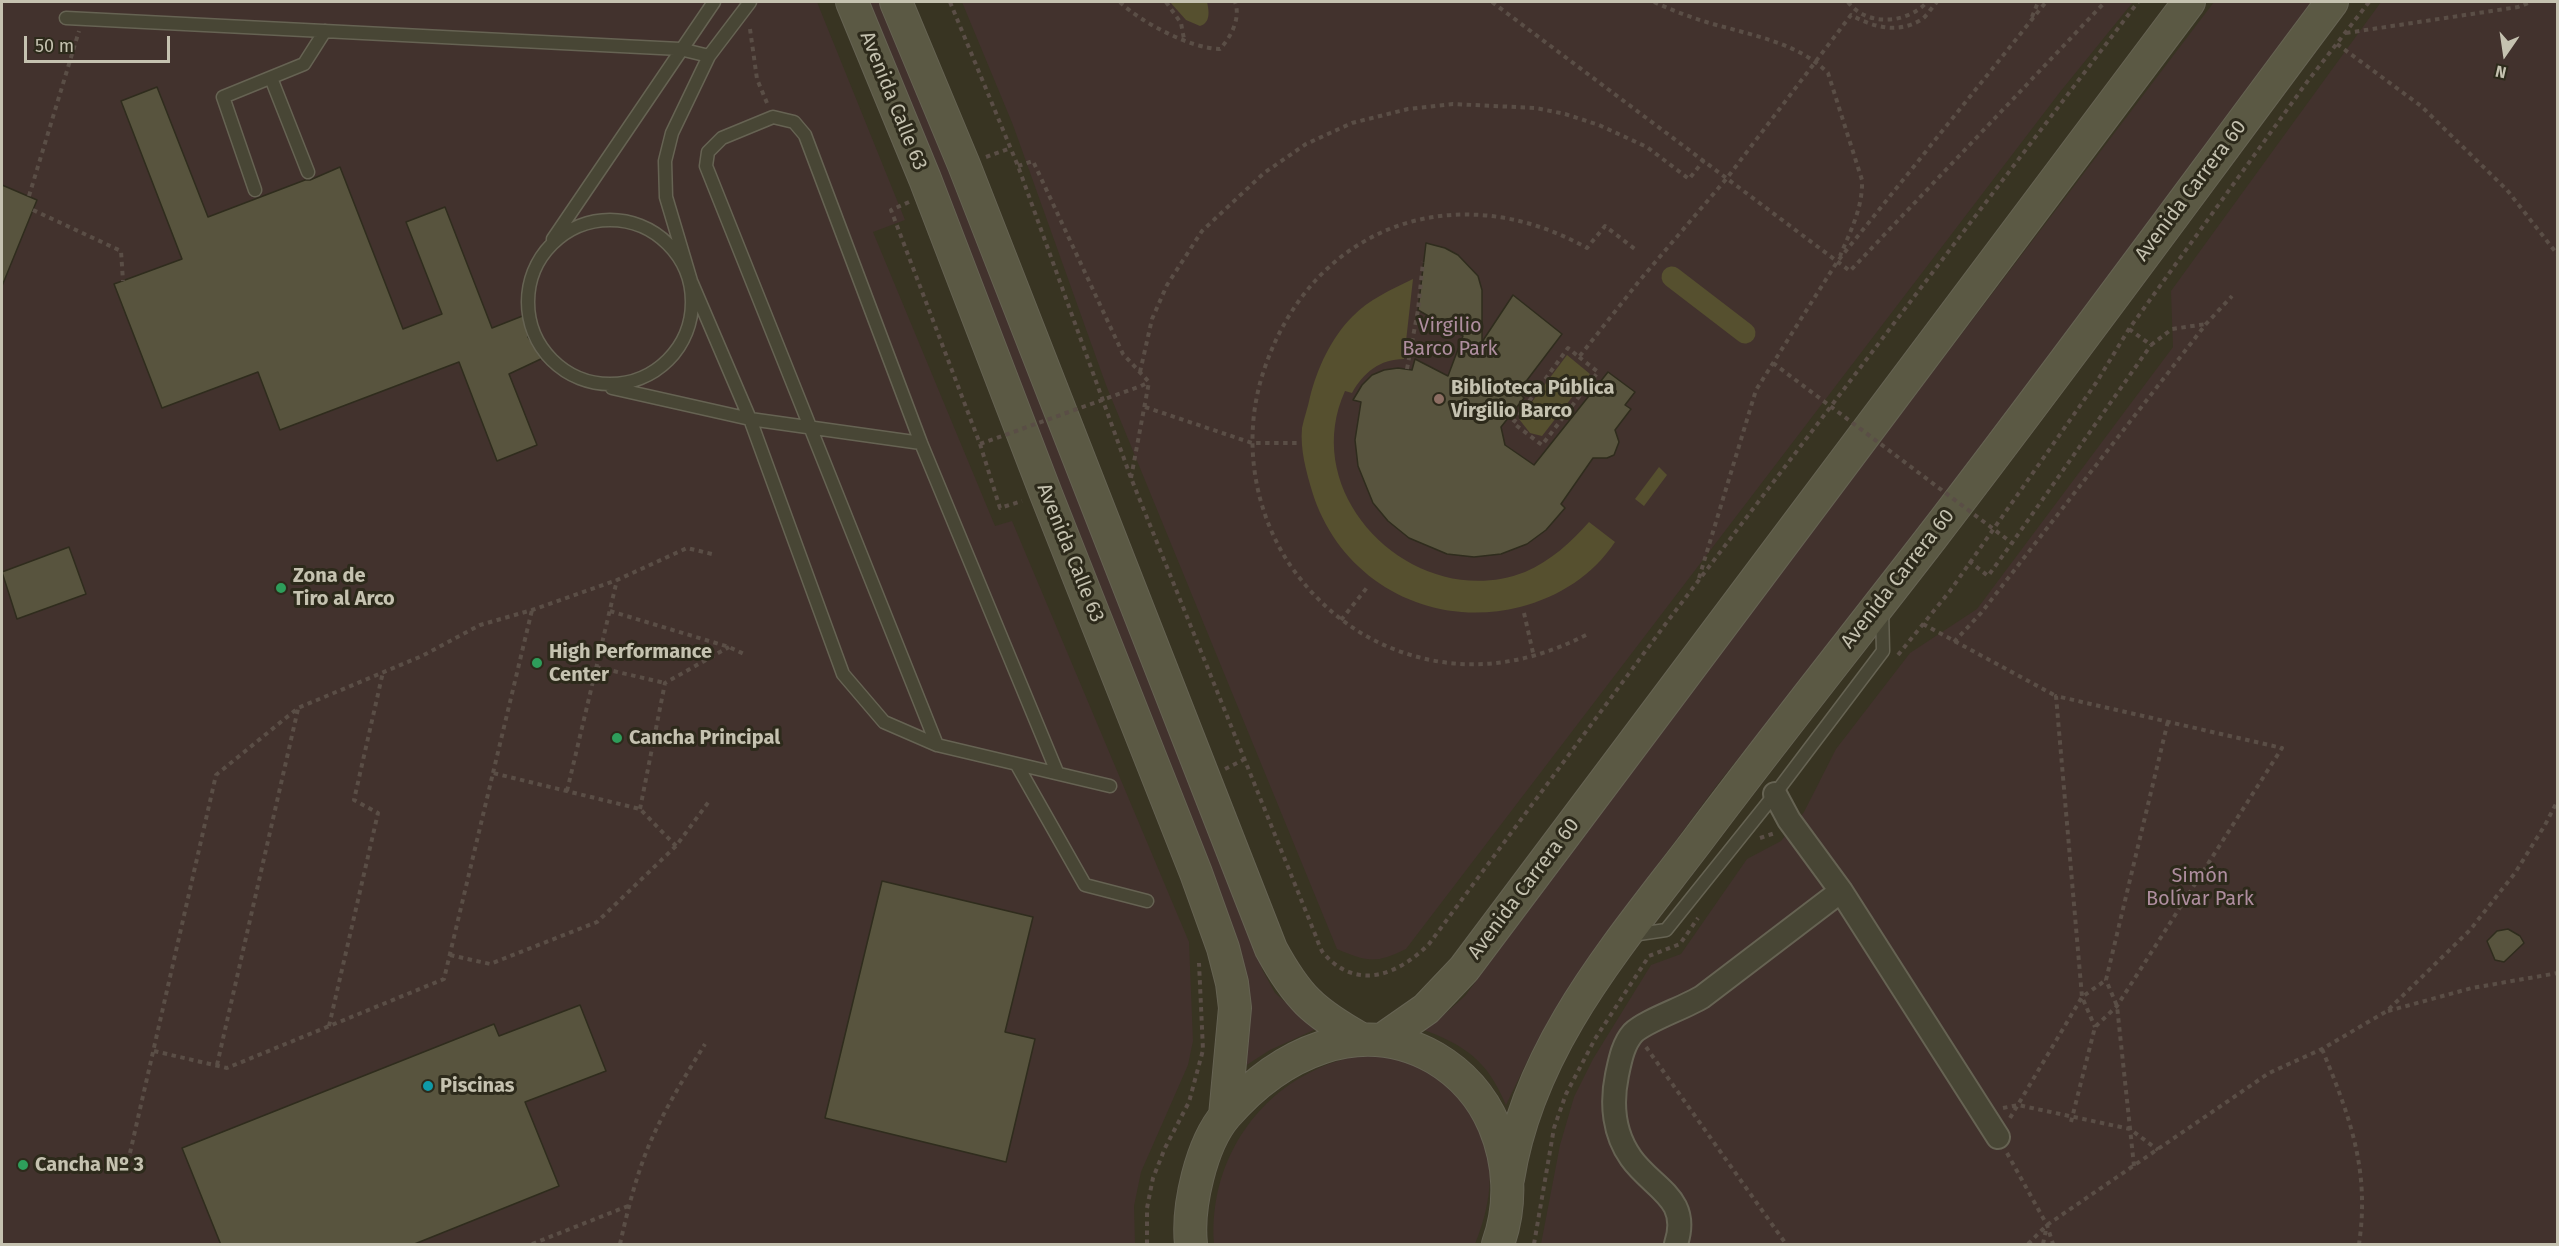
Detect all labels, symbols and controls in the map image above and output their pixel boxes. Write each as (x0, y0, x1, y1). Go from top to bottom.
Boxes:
scale bar (27, 24, 172, 62)
north arrow (2475, 24, 2535, 84)
street label: Avenida Calle 63 (854, 28, 932, 174)
text: 50 m (35, 35, 74, 57)
text: N (2494, 62, 2508, 82)
street label: Avenida Carrera 60 (2130, 116, 2252, 266)
park label: Virgilio Barco Park (1402, 314, 1498, 361)
place label: Biblioteca Pública Virgilio Barco (1451, 376, 1614, 423)
marker: Biblioteca Pública Virgilio Barco (1432, 392, 1446, 406)
street label: Avenida Calle 63 (1031, 480, 1109, 626)
street label: Avenida Carrera 60 (1836, 505, 1960, 653)
place label: Zona de Tiro al Arco (293, 564, 395, 611)
marker: Zona de Tiro al Arco (274, 581, 288, 595)
place label: High Performance Center (549, 640, 712, 687)
marker: High Performance Center (530, 656, 544, 670)
place label: Cancha Principal (629, 726, 780, 750)
marker: Cancha Principal (610, 731, 624, 745)
street label: Avenida Carrera 60 (1463, 814, 1585, 964)
park label: Simón Bolívar Park (2146, 864, 2254, 911)
place label: Piscinas (440, 1074, 514, 1098)
marker: Piscinas (421, 1079, 435, 1093)
place label: Cancha Nº 3 (35, 1153, 144, 1177)
marker: Cancha Nº 3 (16, 1158, 30, 1172)

